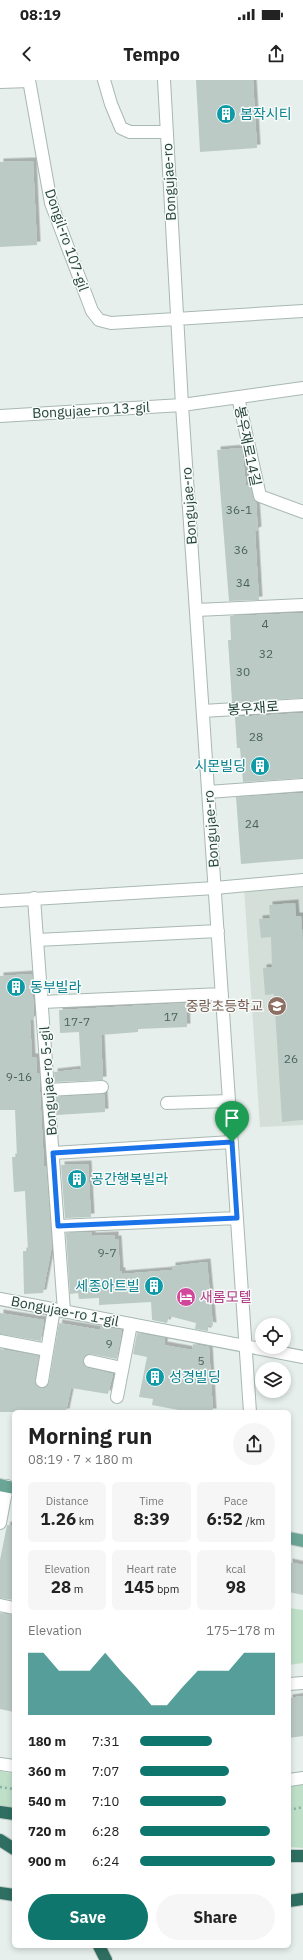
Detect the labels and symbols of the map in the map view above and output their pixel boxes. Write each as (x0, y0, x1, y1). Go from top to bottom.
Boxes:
building icon: 봄작시티 (215, 103, 237, 125)
place label: 봄작시티 (240, 105, 292, 123)
street label: Bongujae-ro (158, 143, 180, 221)
street label: Dongil-ro 107-gil (41, 186, 93, 294)
street label: Bongujae-ro 13-gil (32, 398, 151, 422)
street label: 봉우재로14길 (231, 404, 265, 488)
street label: Bongujae-ro (177, 467, 201, 545)
house number: 36-1 (226, 502, 252, 517)
house number: 36 (234, 542, 248, 557)
house number: 34 (236, 575, 250, 590)
house number: 4 (261, 616, 269, 631)
house number: 32 (259, 646, 273, 661)
house number: 30 (236, 664, 250, 679)
street label: 봉우재로 (227, 697, 279, 719)
house number: 28 (249, 729, 263, 744)
building icon: 시몬빌딩 (249, 755, 271, 777)
place label: 시몬빌딩 (194, 757, 246, 775)
street label: Bongujae-ro (199, 790, 223, 868)
house number: 24 (245, 816, 259, 831)
building icon: 동부빌라 (5, 976, 27, 998)
place label: 동부빌라 (30, 978, 82, 996)
school or university icon: 중랑초등학교 (266, 995, 288, 1017)
place label: 중랑초등학교 (186, 997, 263, 1015)
house number: 17 (164, 1009, 178, 1024)
house number: 17-7 (64, 1014, 90, 1029)
street label: Bongujae-ro 5-gil (35, 1026, 61, 1136)
house number: 26 (284, 1051, 298, 1066)
house number: 9-16 (6, 1069, 32, 1084)
pin (215, 1101, 249, 1142)
building icon: 공간행복빌라 (66, 1168, 88, 1190)
place label: 공간행복빌라 (91, 1170, 168, 1188)
house number: 9-7 (97, 1245, 117, 1260)
building icon: 세종아트빌 (143, 1275, 165, 1297)
place label: 세종아트빌 (76, 1277, 140, 1295)
hotel icon: 새롬모텔 (175, 1286, 197, 1308)
place label: 새롬모텔 (200, 1288, 252, 1306)
street label: Bongujae-ro 1-gil (10, 1292, 121, 1330)
house number: 9 (105, 1336, 113, 1351)
house number: 5 (197, 1353, 205, 1368)
building icon: 성경빌딩 (144, 1366, 166, 1388)
place label: 성경빌딩 (169, 1368, 221, 1386)

